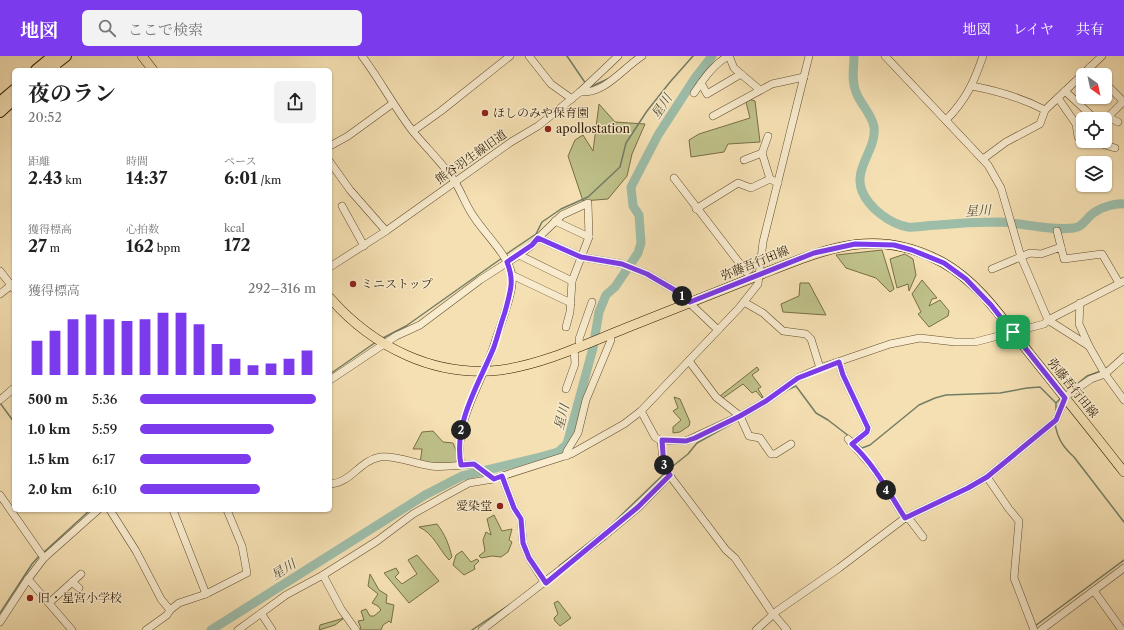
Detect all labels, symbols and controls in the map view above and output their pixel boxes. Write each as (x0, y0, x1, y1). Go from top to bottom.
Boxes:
search box (82, 10, 362, 46)
icon: search (96, 17, 118, 39)
text: 地図 (20, 19, 58, 42)
text: ここで検索 (128, 20, 203, 39)
text: 地図 (963, 20, 991, 38)
text: レイヤ (1013, 20, 1054, 38)
text: 共有 (1076, 20, 1104, 38)
north arrow (1076, 68, 1112, 104)
map controls (1076, 68, 1112, 192)
text: 夜のラン (28, 80, 116, 107)
button: share (274, 81, 316, 123)
water label: 星川 (647, 89, 676, 121)
place label: ほしのみや保育園 (493, 105, 589, 120)
marker: ほしのみや保育園 (480, 108, 490, 118)
text: 20:52 (28, 109, 62, 125)
button: locate (1076, 112, 1112, 148)
place label: apollostation (556, 121, 631, 136)
marker: apollostation (543, 124, 553, 134)
street label: 熊谷羽生線旧道 (432, 126, 509, 187)
text: 距離 (28, 154, 50, 168)
text: 時間 (126, 154, 148, 168)
text: ペース (224, 154, 256, 168)
button: layers (1076, 156, 1112, 192)
text: 2.43 (28, 168, 62, 188)
text: 14:37 (126, 168, 167, 188)
text: 6:01 (224, 168, 258, 188)
text: km (62, 173, 82, 187)
text: /km (258, 173, 281, 187)
water label: 星川 (965, 201, 993, 219)
text: kcal (224, 221, 245, 235)
text: 獲得標高 (28, 222, 72, 236)
text: 心拍数 (126, 222, 159, 236)
text: 172 (224, 235, 251, 255)
text: 27 (28, 236, 47, 256)
text: 162 (126, 236, 154, 256)
text: m (47, 241, 60, 255)
text: bpm (154, 241, 180, 255)
street label: 弥藤吾行田線 (719, 242, 791, 283)
place label: ミニストップ (361, 276, 433, 291)
marker: ミニストップ (348, 279, 358, 289)
text: 292–316 m (248, 280, 316, 296)
text: 獲得標高 (28, 282, 80, 298)
pin: 1 (672, 286, 692, 306)
text: 1 (680, 289, 684, 303)
pin (996, 315, 1030, 349)
icon: arrive (1002, 321, 1024, 343)
street label: 弥藤吾行田線 (1045, 355, 1102, 420)
text: 500 m (28, 391, 68, 407)
text: 5:36 (92, 391, 117, 407)
water label: 星川 (550, 400, 573, 432)
pin: 2 (451, 420, 471, 440)
text: 1.0 km (28, 421, 70, 437)
text: 5:59 (92, 421, 117, 437)
text: 2 (458, 423, 464, 437)
text: 1.5 km (28, 451, 69, 467)
text: 6:17 (92, 451, 115, 467)
pin: 3 (654, 455, 674, 475)
text: 3 (661, 458, 667, 472)
pin: 4 (876, 480, 896, 500)
text: 2.0 km (28, 481, 72, 497)
text: 6:10 (92, 481, 117, 497)
text: 4 (883, 483, 889, 497)
place label: 愛染堂 (456, 498, 492, 513)
marker: 愛染堂 (495, 501, 505, 511)
water label: 星川 (268, 554, 300, 583)
place label: 旧・星宮小学校 (38, 590, 122, 605)
marker: 旧・星宮小学校 (25, 593, 35, 603)

